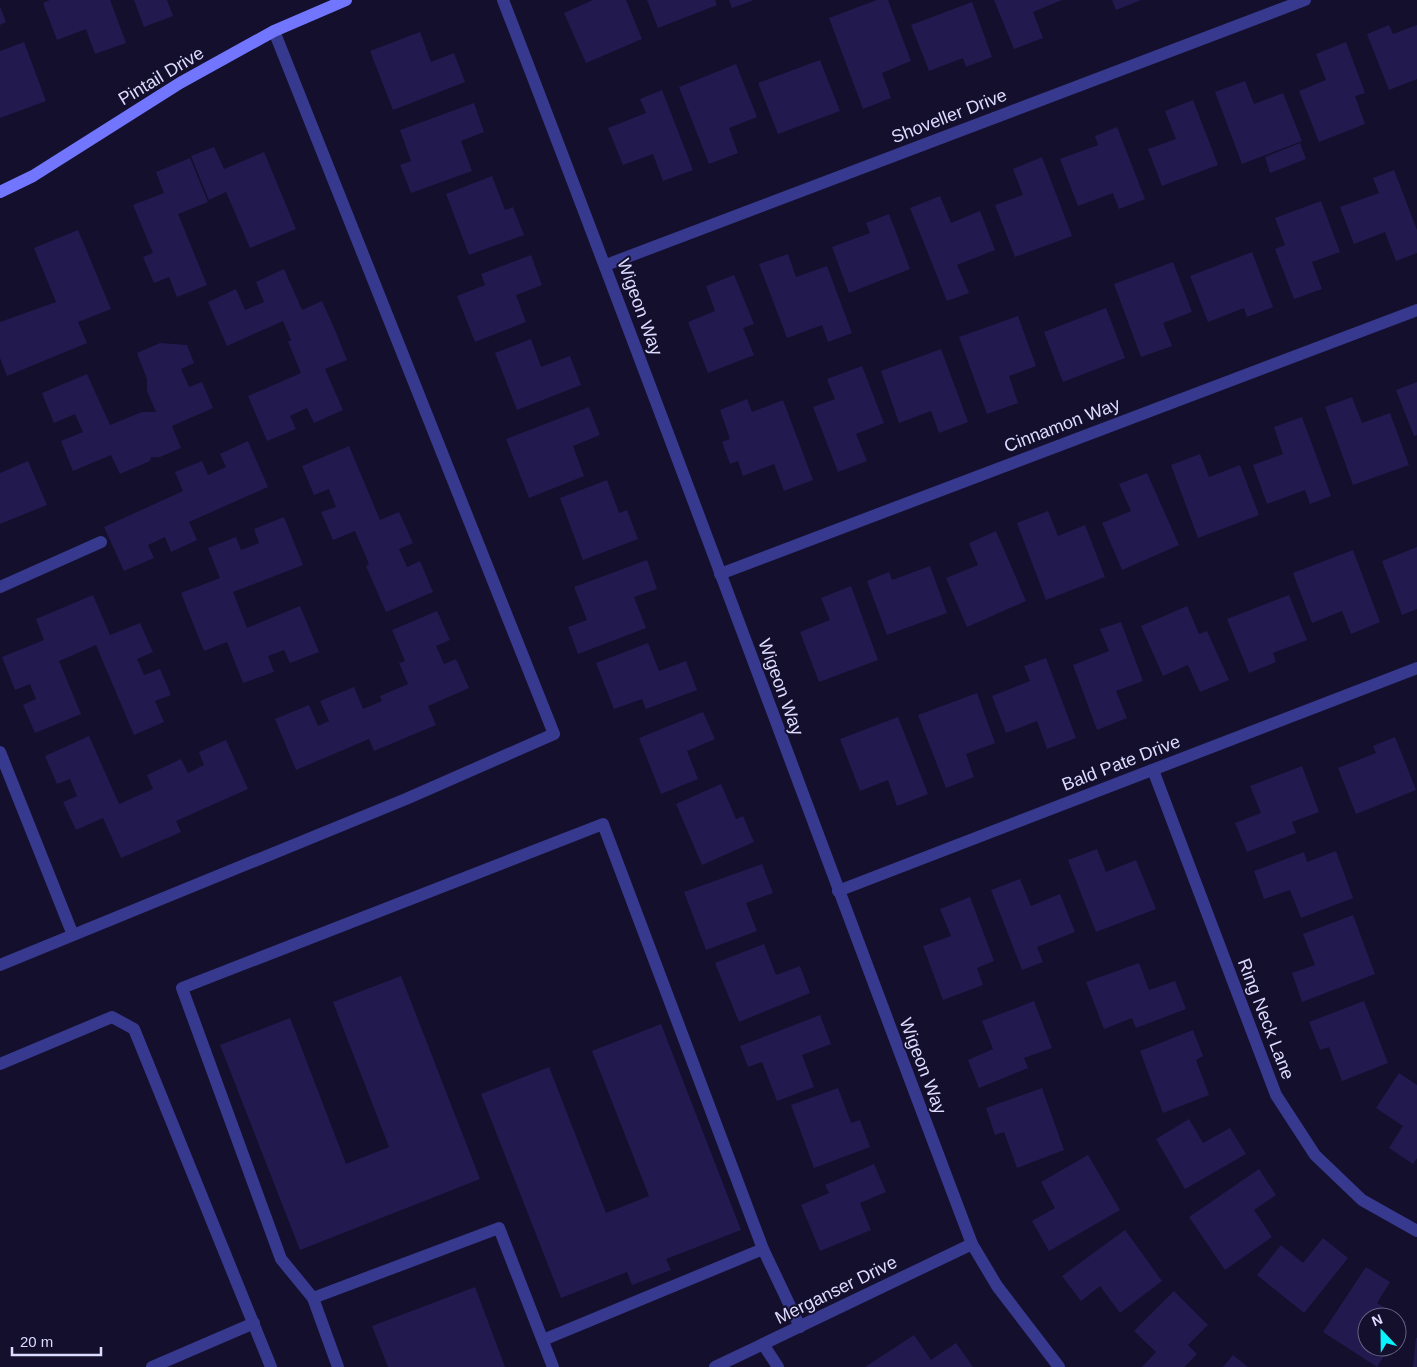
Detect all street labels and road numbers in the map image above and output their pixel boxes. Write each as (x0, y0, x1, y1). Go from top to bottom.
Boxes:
street label: Pintail Drive (115, 43, 207, 109)
street label: Shoveller Drive (888, 85, 1010, 147)
street label: Wigeon Way (613, 256, 667, 358)
street label: Cinnamon Way (1001, 394, 1123, 456)
street label: Wigeon Way (754, 636, 808, 738)
street label: Bald Pate Drive (1059, 731, 1183, 795)
street label: Ring Neck Lane (1234, 956, 1298, 1082)
street label: Wigeon Way (895, 1015, 951, 1117)
street label: Merganser Drive (772, 1252, 900, 1328)

